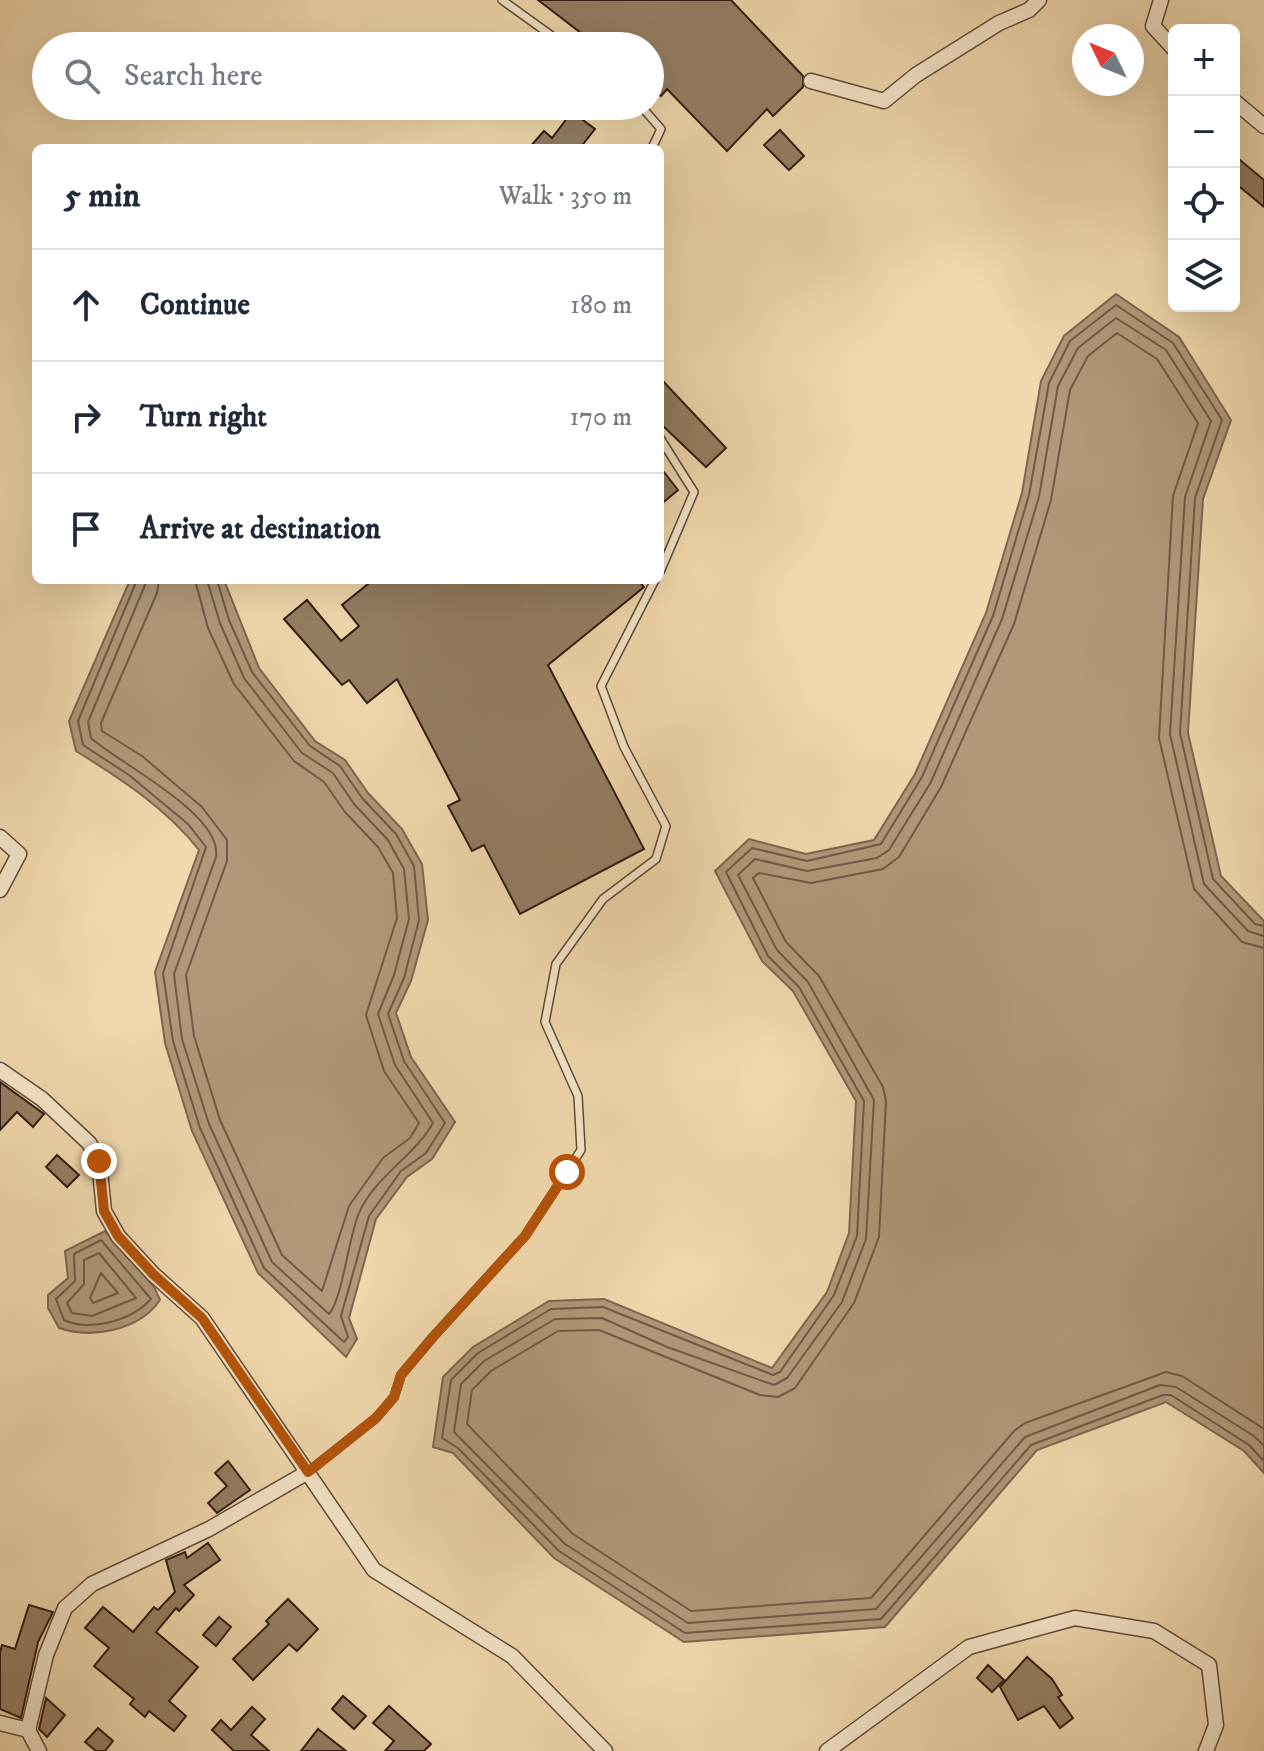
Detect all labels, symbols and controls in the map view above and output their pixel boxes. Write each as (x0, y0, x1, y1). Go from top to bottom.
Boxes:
north arrow (1072, 24, 1144, 96)
map controls (1168, 24, 1240, 312)
button: + (1168, 24, 1240, 96)
search box (32, 32, 664, 120)
icon: search (60, 54, 104, 98)
text: Search here (124, 58, 263, 95)
button: − (1168, 96, 1240, 168)
button: locate (1168, 168, 1240, 240)
text: 5 min (64, 175, 140, 217)
text: Walk · 350 m (499, 180, 632, 213)
button: layers (1168, 240, 1240, 312)
icon: ahead (64, 283, 108, 327)
text: Continue (140, 287, 250, 324)
text: 180 m (570, 289, 632, 322)
icon: right (64, 395, 108, 439)
text: Turn right (140, 399, 267, 436)
text: 170 m (570, 401, 632, 434)
icon: arrive (64, 507, 108, 551)
text: Arrive at destination (140, 511, 381, 548)
route end (81, 1143, 117, 1179)
route start (549, 1154, 585, 1190)

